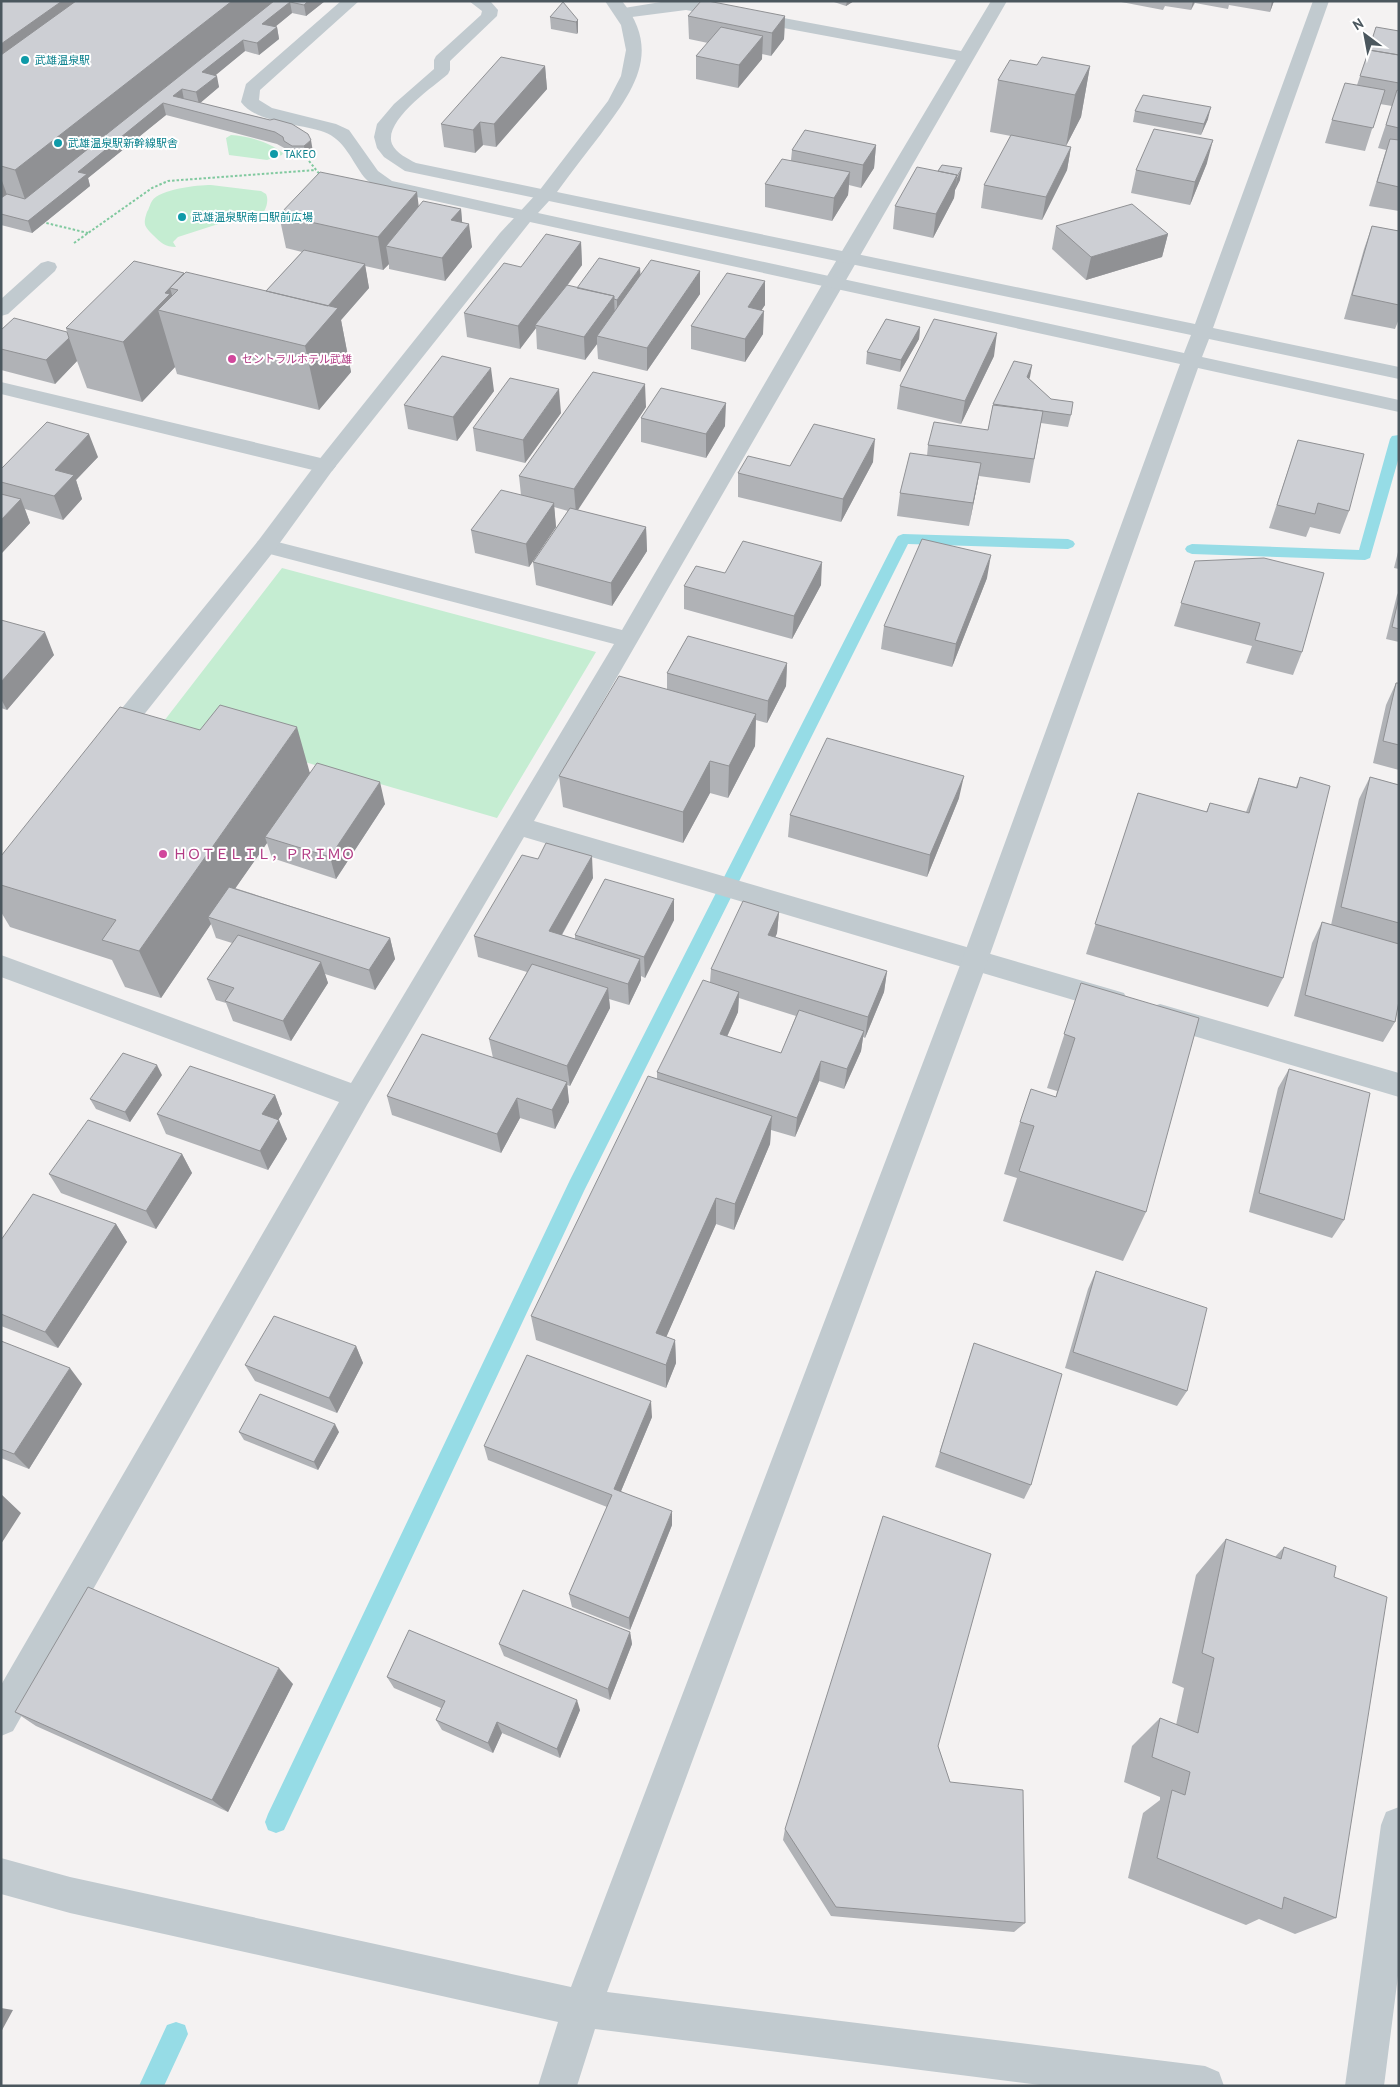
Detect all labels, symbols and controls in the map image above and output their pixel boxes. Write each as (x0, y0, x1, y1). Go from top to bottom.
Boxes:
north arrow (1340, 10, 1390, 60)
text: N (1349, 14, 1367, 34)
place label: 武雄温泉駅 (35, 53, 90, 67)
marker: 武雄温泉駅 (19, 54, 31, 66)
place label: 武雄温泉駅新幹線駅舎 (68, 136, 178, 150)
marker: 武雄温泉駅新幹線駅舎 (52, 137, 64, 149)
place label: TAKEO (284, 147, 316, 161)
marker: TAKEO (268, 148, 280, 160)
place label: 武雄温泉駅南口駅前広場 (192, 210, 313, 224)
marker: 武雄温泉駅南口駅前広場 (176, 211, 188, 223)
place label: セントラルホテル武雄 (242, 352, 352, 366)
marker: セントラルホテル武雄 (226, 353, 238, 365)
place label: ＨＯＴＥＬＩＬ，ＰＲＩＭＯ (173, 845, 355, 863)
marker: ＨＯＴＥＬＩＬ，ＰＲＩＭＯ (157, 848, 169, 860)

